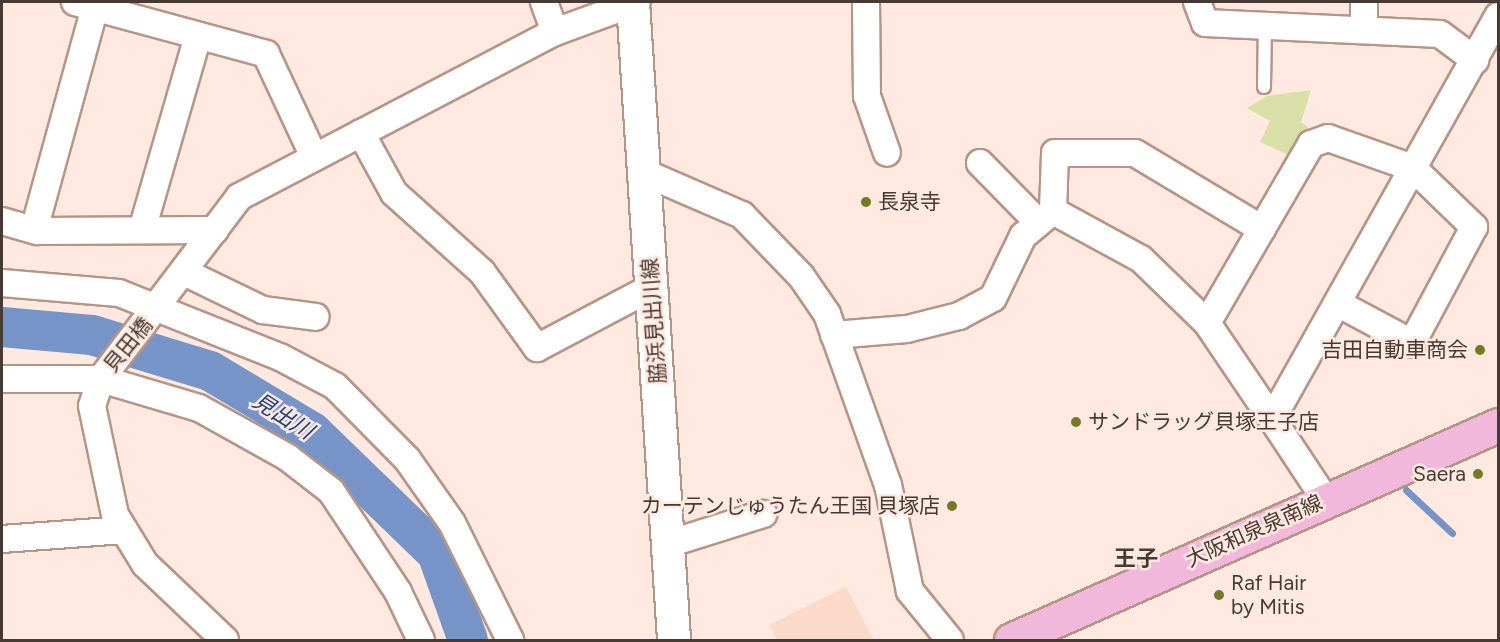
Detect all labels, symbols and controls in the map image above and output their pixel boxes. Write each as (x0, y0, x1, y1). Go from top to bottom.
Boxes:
place label: 長泉寺 (878, 189, 941, 215)
marker: 長泉寺 (859, 195, 873, 209)
street label: 脇浜見出川線 (637, 257, 671, 385)
street label: 貝田橋 (98, 313, 158, 377)
place label: 吉田自動車商会 (1321, 337, 1468, 363)
marker: 吉田自動車商会 (1473, 343, 1487, 357)
water label: 見出川 (248, 387, 318, 445)
place label: サンドラッグ貝塚王子店 (1088, 409, 1319, 435)
marker: サンドラッグ貝塚王子店 (1069, 415, 1083, 429)
place label: Saera (1413, 461, 1466, 487)
marker: Saera (1471, 467, 1485, 481)
street label: 大阪和泉泉南線 (1182, 490, 1326, 572)
place label: カーテンじゅうたん王国 貝塚店 (641, 493, 940, 519)
marker: カーテンじゅうたん王国 貝塚店 (945, 499, 959, 513)
district label: 王子 (1114, 546, 1158, 572)
place label: Raf Hair by Mitis (1231, 570, 1306, 620)
marker: Raf Hair by Mitis (1212, 588, 1226, 602)

